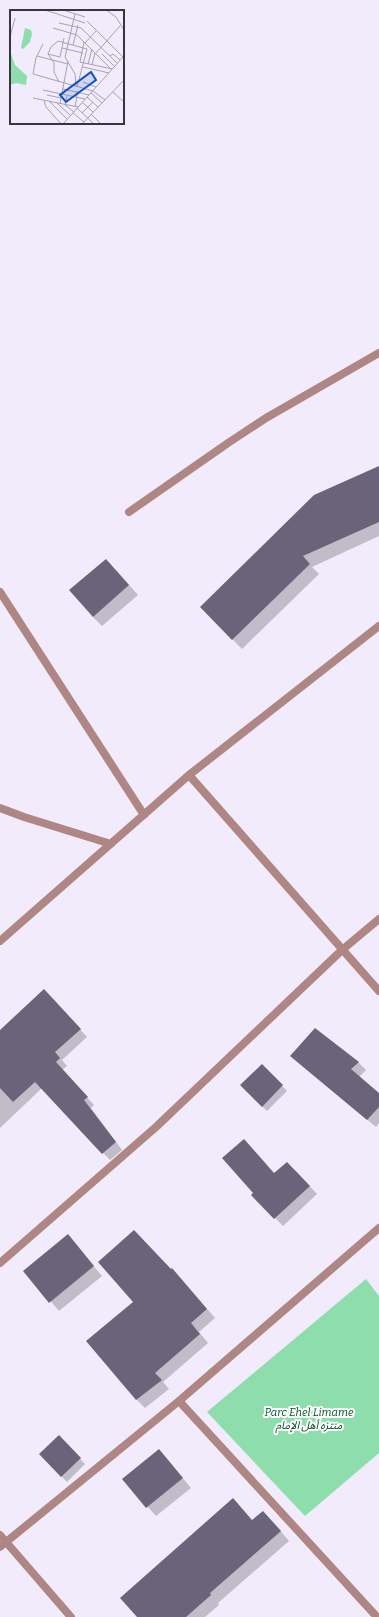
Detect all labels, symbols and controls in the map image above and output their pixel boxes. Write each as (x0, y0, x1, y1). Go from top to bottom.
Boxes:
inset map (10, 10, 124, 124)
park label: Parc Ehel Limame منتزه أهل الإمام (265, 1406, 354, 1434)

